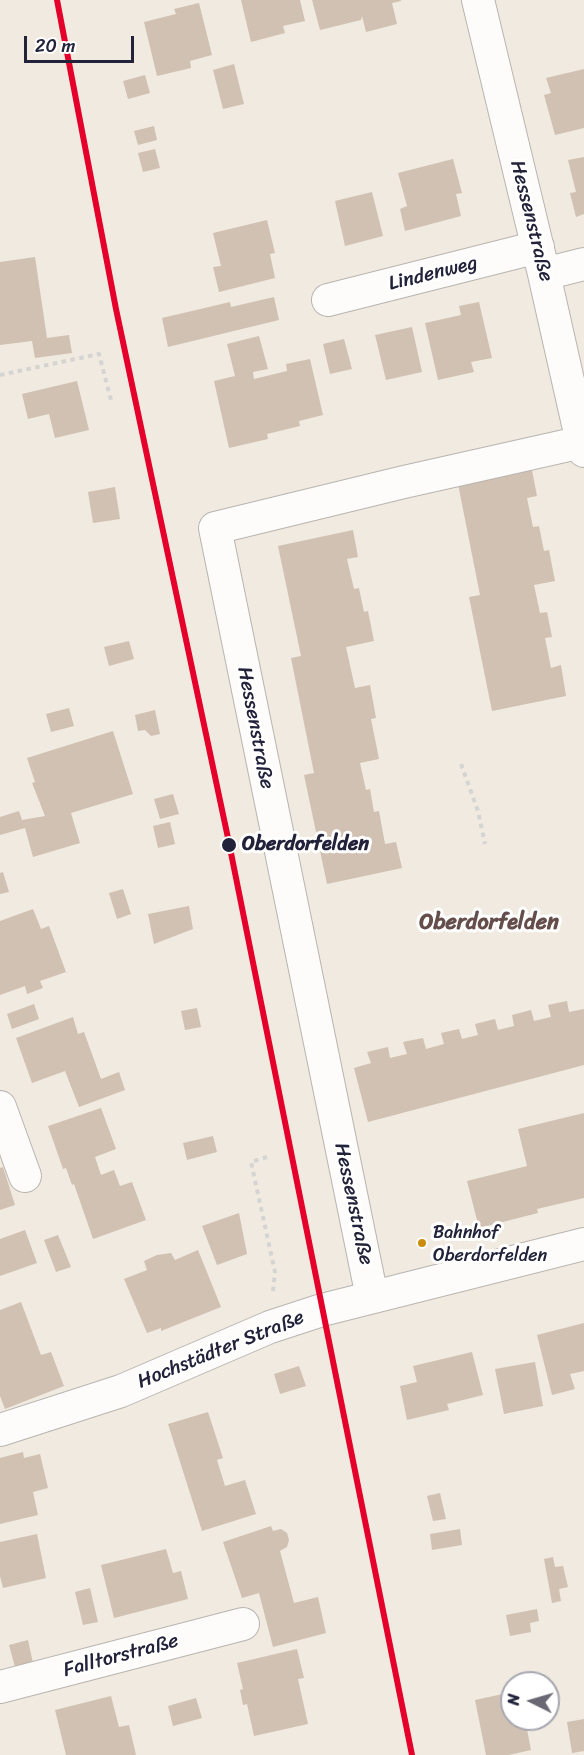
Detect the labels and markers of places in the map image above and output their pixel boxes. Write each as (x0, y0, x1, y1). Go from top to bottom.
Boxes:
place label: Oberdorfelden (242, 833, 369, 857)
marker: Oberdorfelden (220, 836, 238, 854)
place label: Bahnhof Oberdorfelden (433, 1222, 547, 1264)
marker: Bahnhof Oberdorfelden (416, 1237, 428, 1249)

